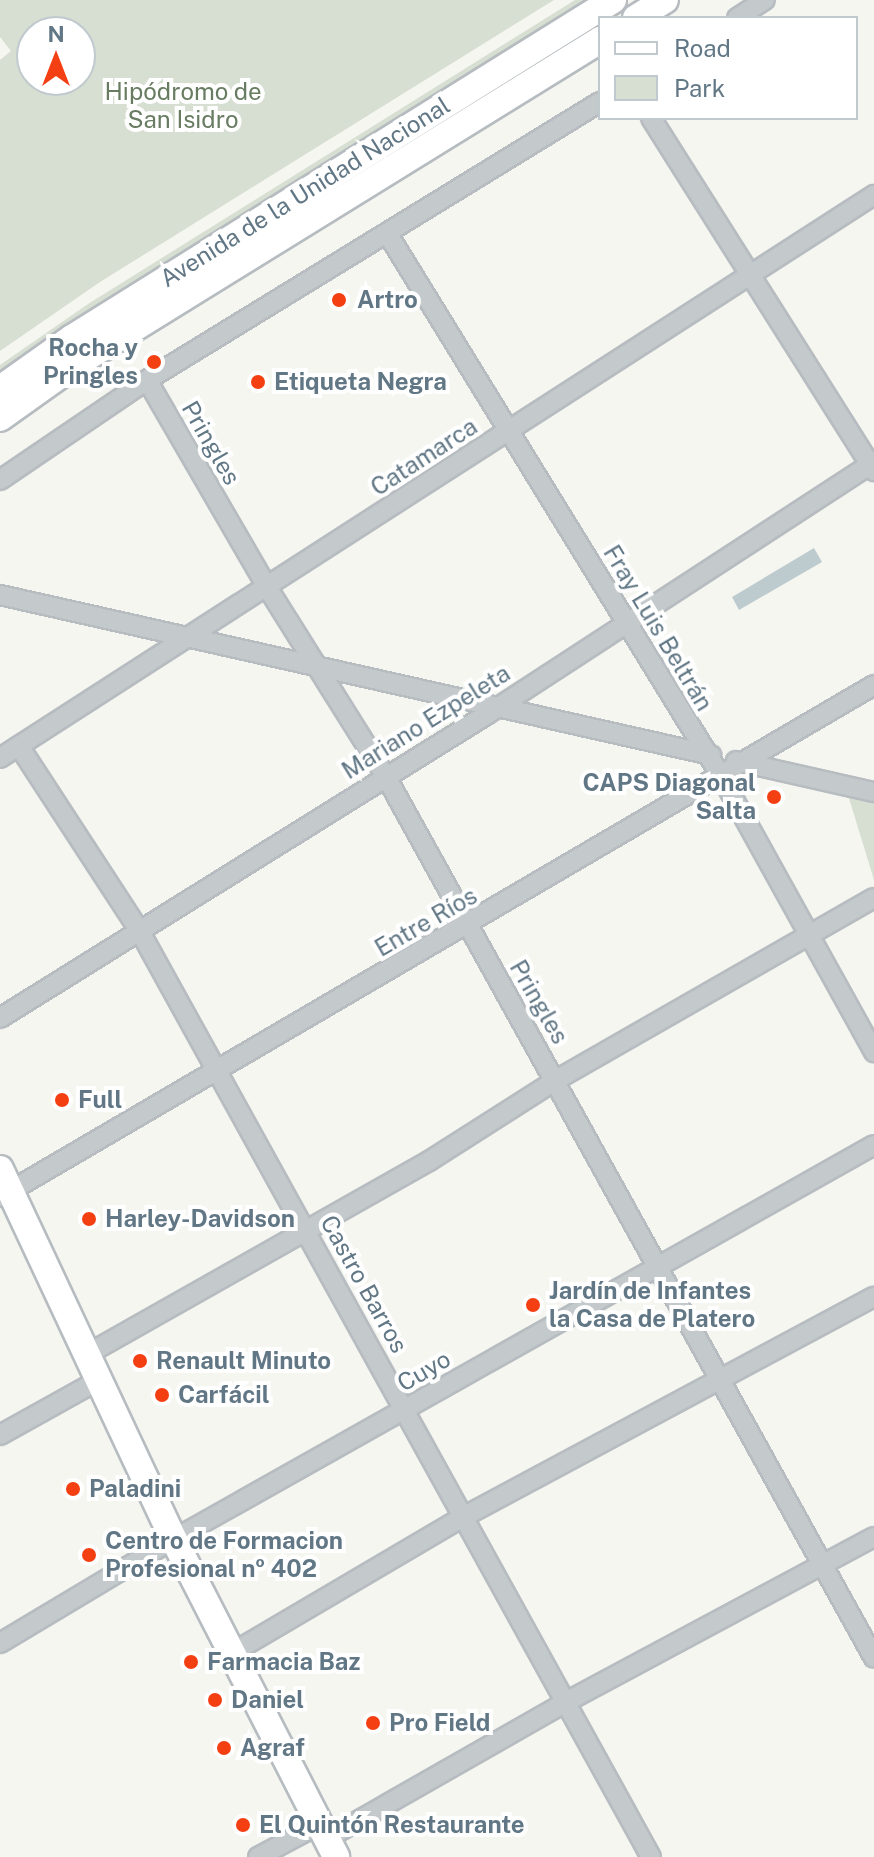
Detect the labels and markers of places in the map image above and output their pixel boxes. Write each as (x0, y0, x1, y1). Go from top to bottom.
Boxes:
place label: Artro (357, 286, 418, 314)
marker: Artro (328, 289, 350, 311)
place label: Rocha y Pringles (43, 334, 138, 390)
marker: Rocha y Pringles (145, 353, 163, 371)
place label: Etiqueta Negra (274, 368, 447, 396)
marker: Etiqueta Negra (249, 373, 267, 391)
place label: CAPS Diagonal Salta (583, 769, 756, 825)
marker: CAPS Diagonal Salta (763, 786, 785, 808)
place label: Full (78, 1086, 122, 1114)
marker: Full (53, 1091, 71, 1109)
place label: Harley-Davidson (105, 1205, 295, 1233)
marker: Harley-Davidson (80, 1210, 98, 1228)
place label: Jardín de Infantes la Casa de Platero (549, 1277, 755, 1333)
marker: Jardín de Infantes la Casa de Platero (524, 1296, 542, 1314)
place label: Renault Minuto (156, 1347, 331, 1375)
marker: Renault Minuto (131, 1352, 149, 1370)
place label: Carfácil (178, 1381, 270, 1409)
marker: Carfácil (153, 1386, 171, 1404)
place label: Paladini (89, 1475, 181, 1503)
marker: Paladini (64, 1480, 82, 1498)
place label: Centro de Formacion Profesional nº 402 (105, 1527, 343, 1583)
marker: Centro de Formacion Profesional nº 402 (80, 1546, 98, 1564)
place label: Farmacia Baz (207, 1648, 360, 1676)
marker: Farmacia Baz (182, 1653, 200, 1671)
place label: Daniel (231, 1686, 304, 1714)
marker: Daniel (206, 1691, 224, 1709)
place label: Pro Field (389, 1709, 490, 1737)
marker: Pro Field (364, 1714, 382, 1732)
place label: Agraf (240, 1734, 305, 1762)
marker: Agraf (215, 1739, 233, 1757)
place label: El Quintón Restaurante (259, 1811, 525, 1839)
marker: El Quintón Restaurante (234, 1816, 252, 1834)

